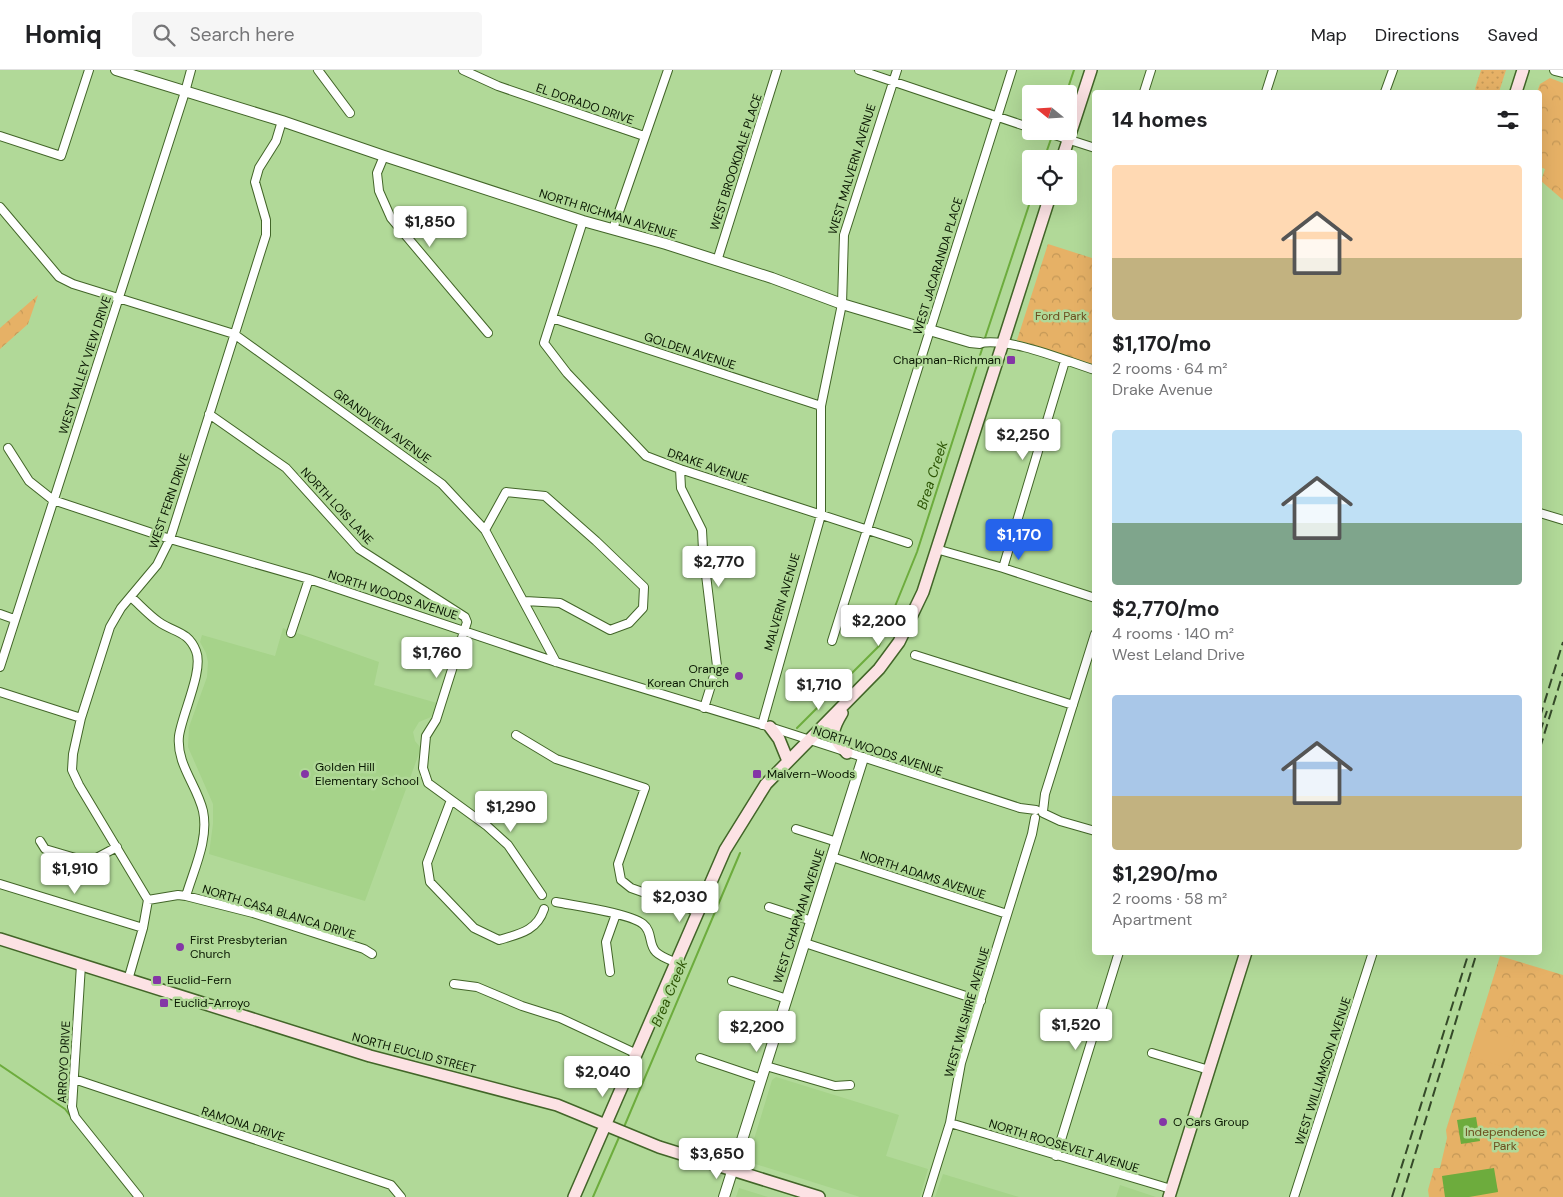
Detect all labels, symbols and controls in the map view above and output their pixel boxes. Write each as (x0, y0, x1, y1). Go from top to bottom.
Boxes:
search box (132, 12, 482, 57)
text: Homiq (25, 19, 102, 50)
icon: search (150, 21, 178, 49)
text: Search here (190, 22, 295, 47)
text: Map (1311, 23, 1347, 47)
text: Directions (1375, 23, 1460, 47)
text: Saved (1488, 23, 1538, 47)
street label: EL DORADO DRIVE (534, 80, 636, 128)
north arrow (1022, 85, 1078, 140)
map controls (1022, 85, 1077, 205)
street label: WEST BROOKDALE PLACE (706, 91, 766, 233)
street label: WEST MALVERN AVENUE (824, 101, 880, 236)
text: 14 homes (1112, 106, 1208, 134)
icon: filters (1494, 106, 1522, 134)
button: locate (1022, 150, 1077, 205)
street label: NORTH RICHMAN AVENUE (537, 185, 679, 243)
street label: WEST JACARANDA PLACE (909, 195, 967, 337)
icon: home (1272, 198, 1362, 288)
pin: $1,850 (389, 206, 471, 248)
text: $1,850 (405, 211, 455, 232)
street label: WEST VALLEY VIEW DRIVE (55, 293, 115, 436)
park label: Ford Park (1035, 308, 1087, 324)
street label: GOLDEN AVENUE (642, 329, 738, 373)
text: $1,170/mo (1112, 330, 1211, 358)
place label: Chapman-Richman (893, 352, 1001, 368)
marker: Chapman-Richman (1005, 354, 1017, 366)
text: 2 rooms · 64 m² (1112, 358, 1228, 379)
text: Drake Avenue (1112, 379, 1213, 400)
street label: GRANDVIEW AVENUE (330, 385, 434, 467)
pin: $2,250 (982, 418, 1064, 461)
text: $2,250 (996, 424, 1050, 445)
water label: Brea Creek (912, 438, 952, 512)
street label: DRAKE AVENUE (665, 445, 751, 487)
street label: WEST FERN DRIVE (145, 451, 193, 551)
icon: home (1272, 463, 1362, 553)
street label: NORTH LOIS LANE (297, 464, 377, 548)
pin: $1,170 (978, 518, 1060, 561)
text: $1,170 (996, 524, 1042, 545)
pin: $2,770 (678, 546, 760, 588)
text: $2,770 (693, 551, 745, 572)
street label: MALVERN AVENUE (760, 551, 804, 653)
street label: NORTH WOODS AVENUE (326, 566, 460, 624)
text: $2,770/mo (1112, 595, 1219, 623)
pin: $2,200 (838, 604, 920, 647)
text: $2,200 (852, 610, 906, 631)
text: 4 rooms · 140 m² (1112, 623, 1234, 644)
pin: $1,760 (396, 636, 478, 679)
text: $1,760 (412, 642, 462, 663)
text: West Leland Drive (1112, 644, 1245, 665)
place label: Orange Korean Church (647, 661, 729, 691)
pin: $1,710 (778, 668, 860, 711)
marker: Orange Korean Church (733, 670, 745, 682)
text: $1,710 (796, 674, 842, 695)
street label: NORTH WOODS AVENUE (811, 722, 945, 780)
icon: home (1272, 728, 1362, 818)
place label: Golden Hill Elementary School (315, 759, 419, 789)
place label: Malvern-Woods (767, 766, 855, 782)
marker: Golden Hill Elementary School (299, 768, 311, 780)
marker: Malvern-Woods (751, 768, 763, 780)
pin: $1,290 (470, 790, 552, 833)
text: $1,290 (486, 796, 536, 817)
street label: WEST CHAPMAN AVENUE (770, 846, 828, 985)
street label: NORTH ADAMS AVENUE (858, 847, 988, 903)
pin: $1,910 (34, 852, 116, 895)
text: $1,910 (52, 858, 98, 879)
text: $1,290/mo (1112, 860, 1218, 888)
pin: $2,030 (639, 880, 721, 923)
street label: NORTH CASA BLANCA DRIVE (200, 881, 358, 943)
text: $2,030 (652, 886, 708, 907)
text: 2 rooms · 58 m² (1112, 888, 1227, 909)
text: Apartment (1112, 909, 1192, 930)
place label: First Presbyterian Church (190, 932, 287, 962)
marker: First Presbyterian Church (174, 941, 186, 953)
street label: WEST WILSHIRE AVENUE (941, 945, 993, 1079)
water label: Brea Creek (647, 956, 692, 1029)
place label: Euclid-Fern (167, 972, 232, 988)
marker: Euclid-Fern (151, 974, 163, 986)
street label: WEST WILLIAMSON AVENUE (1291, 994, 1355, 1147)
place label: Euclid-Arroyo (174, 995, 250, 1011)
marker: Euclid-Arroyo (158, 997, 170, 1009)
pin: $1,520 (1035, 1008, 1117, 1051)
pin: $2,200 (716, 1010, 798, 1053)
text: $1,520 (1051, 1014, 1101, 1035)
text: $2,200 (730, 1016, 784, 1037)
street label: ARROYO DRIVE (54, 1020, 74, 1104)
street label: NORTH EUCLID STREET (350, 1029, 478, 1077)
pin: $2,040 (562, 1056, 644, 1098)
text: $2,040 (575, 1061, 631, 1082)
street label: RAMONA DRIVE (199, 1103, 287, 1145)
place label: O Cars Group (1173, 1114, 1249, 1130)
street label: NORTH ROOSEVELT AVENUE (987, 1115, 1141, 1177)
marker: O Cars Group (1157, 1116, 1169, 1128)
park label: Independence Park (1465, 1124, 1545, 1154)
pin: $3,650 (676, 1138, 758, 1180)
text: $3,650 (690, 1143, 744, 1164)

